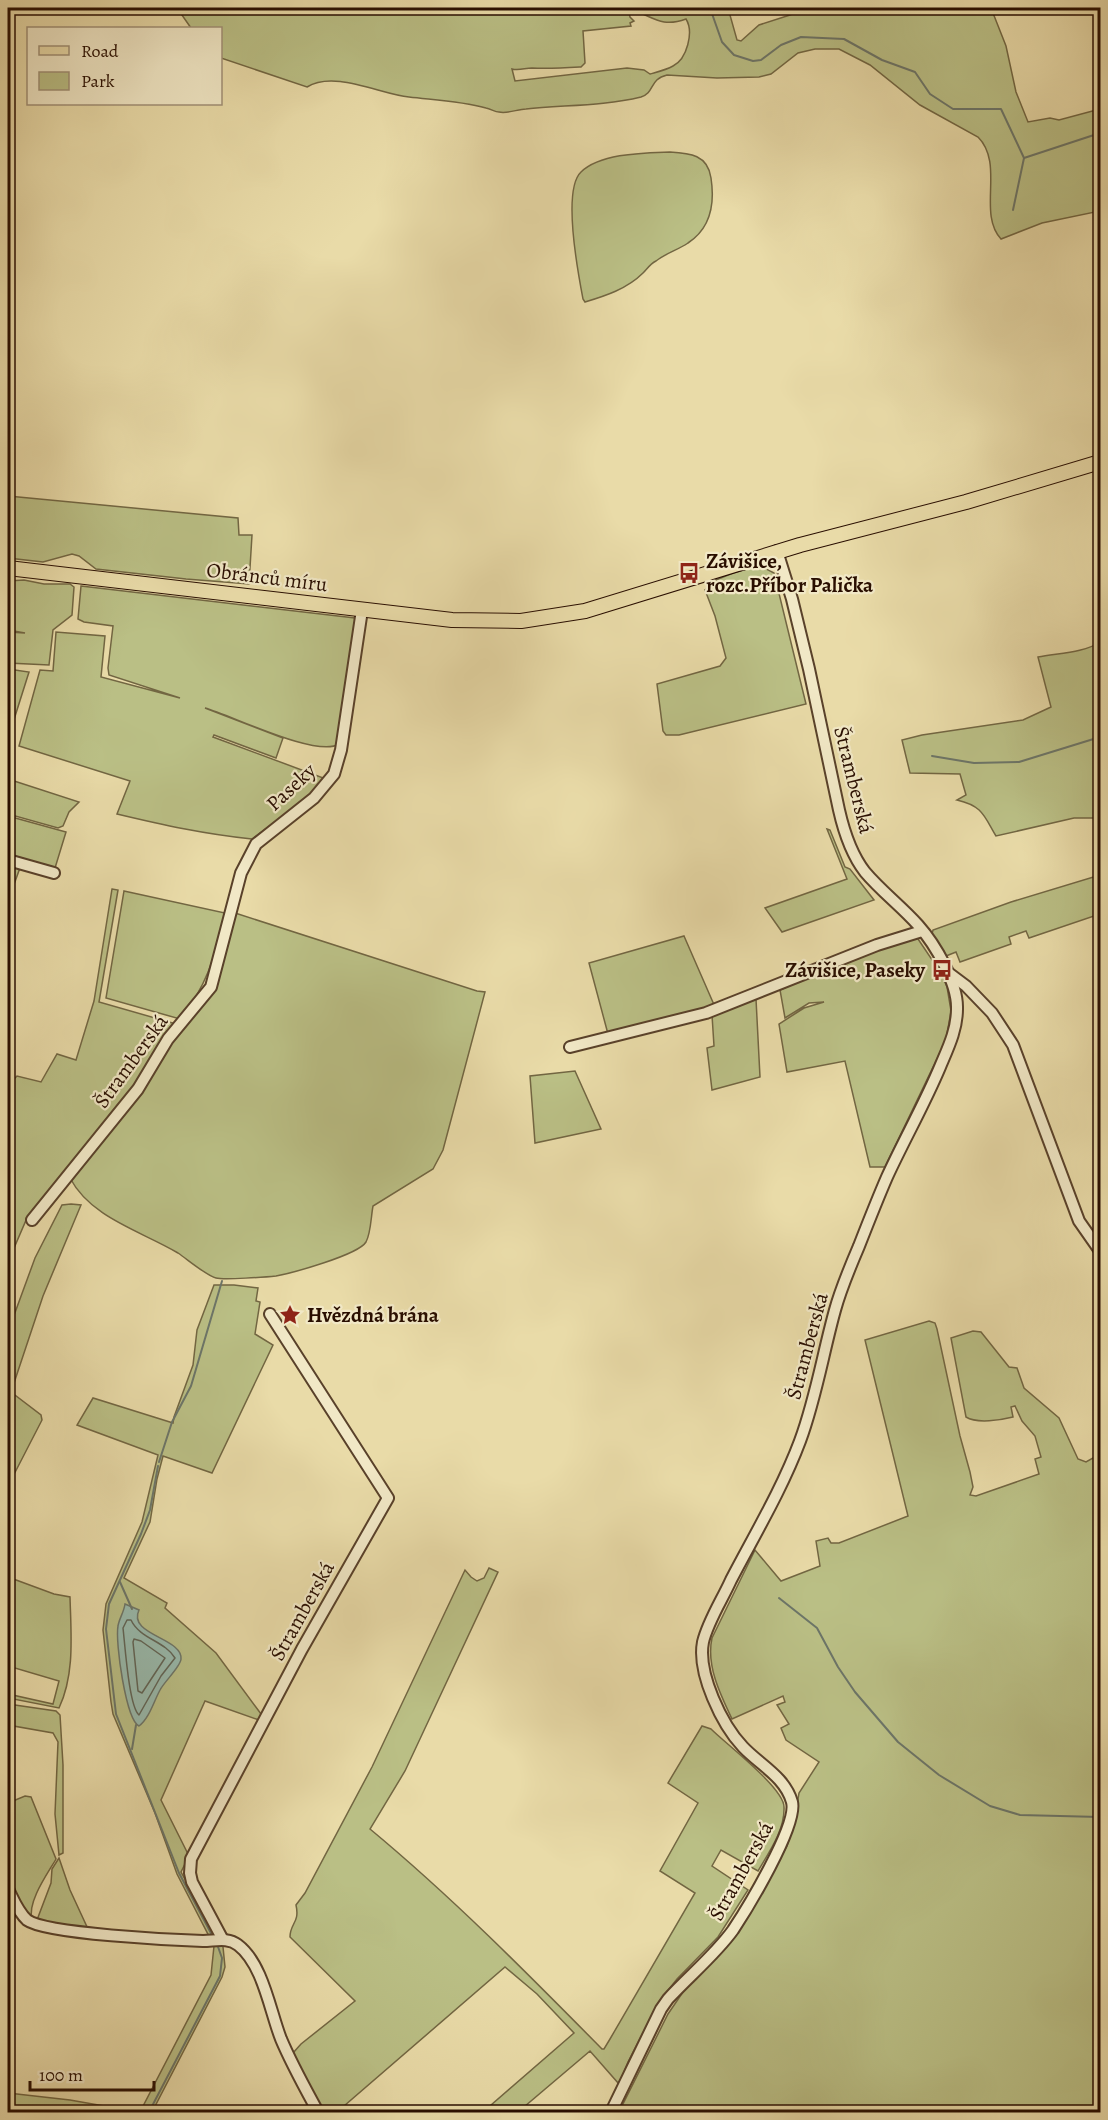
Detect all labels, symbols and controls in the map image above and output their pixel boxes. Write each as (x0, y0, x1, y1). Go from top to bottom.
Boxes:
legend (27, 27, 222, 105)
text: Road (81, 39, 119, 63)
text: Park (81, 69, 115, 93)
place label: Závišice, rozc.Příbor Palička (706, 547, 874, 599)
street label: Obránců míru (205, 556, 330, 598)
bus stop icon: Závišice, rozc.Příbor Palička (677, 561, 701, 585)
street label: Štramberská (827, 723, 881, 837)
street label: Paseky (260, 756, 322, 817)
place label: Závišice, Paseky (785, 956, 926, 984)
bus stop icon: Závišice, Paseky (930, 958, 954, 982)
street label: Štramberská (87, 1008, 175, 1114)
street label: Štramberská (779, 1289, 835, 1403)
place label: Hvězdná brána (307, 1301, 440, 1329)
place icon: Hvězdná brána (278, 1303, 302, 1327)
street label: Štramberská (263, 1556, 341, 1666)
street label: Štramberská (702, 1816, 780, 1926)
scale bar (30, 2054, 154, 2092)
text: 100 m (39, 2063, 83, 2087)

